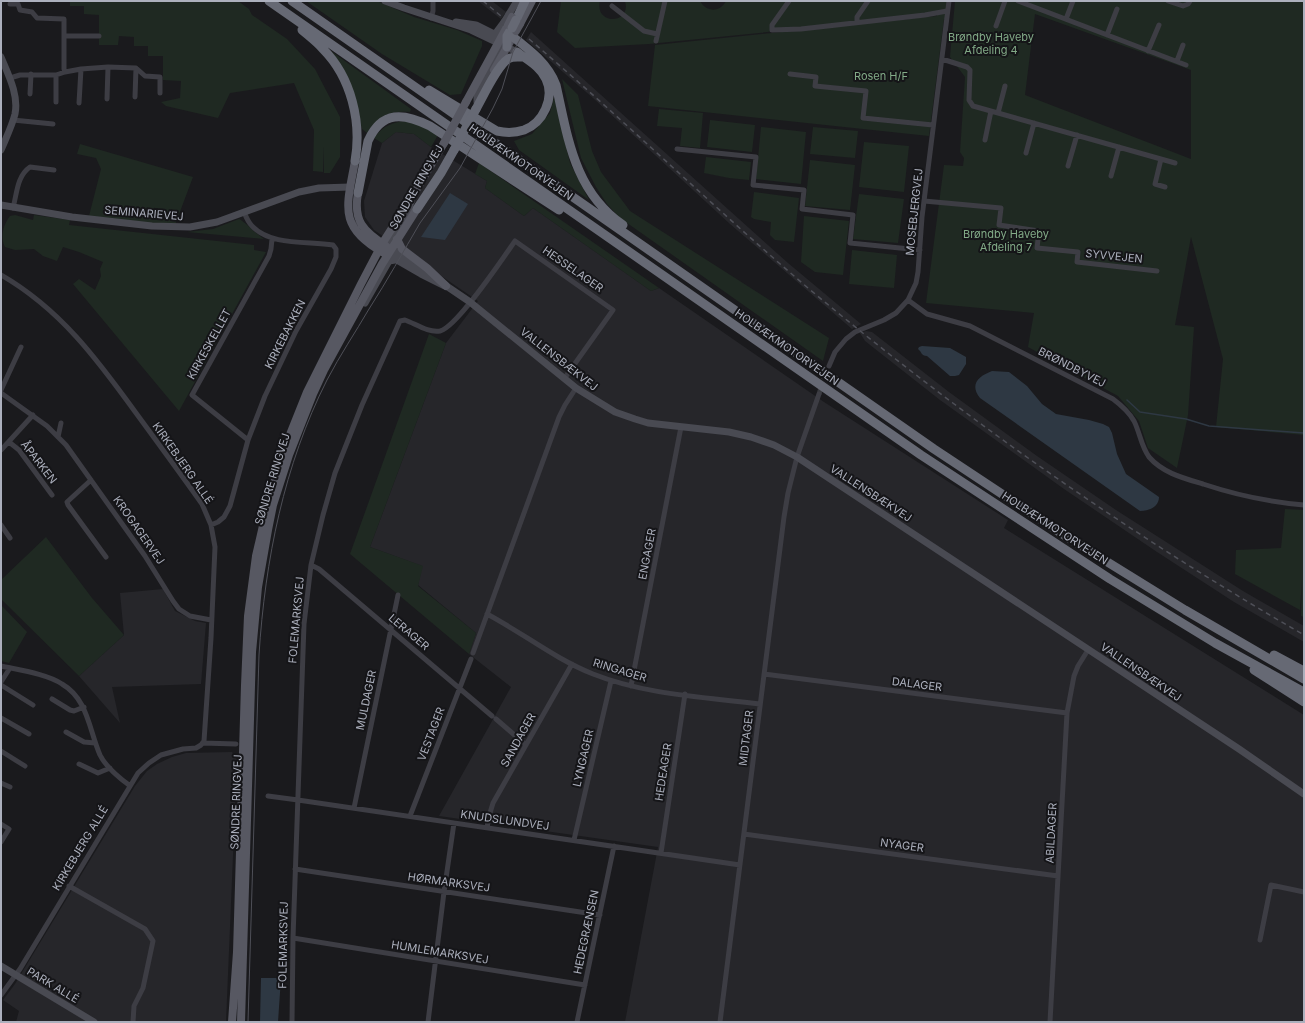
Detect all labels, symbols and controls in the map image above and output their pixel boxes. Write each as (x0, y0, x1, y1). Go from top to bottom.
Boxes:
park label: Brøndby Haveby Afdeling 4 (948, 30, 1034, 57)
park label: Rosen H/F (854, 69, 908, 83)
street label: HOLBÆKMOTORVEJEN (466, 121, 576, 203)
street label: SØNDRE RINGVEJ (386, 142, 446, 232)
street label: MOSEBJERGVEJ (902, 168, 926, 256)
street label: SEMINARIEVEJ (104, 203, 184, 223)
park label: Brøndby Haveby Afdeling 7 (963, 227, 1049, 254)
street label: HESSELAGER (540, 243, 606, 295)
street label: SYVVEJEN (1085, 246, 1143, 266)
street label: KIRKEBAKKEN (262, 297, 308, 371)
street label: KIRKESKELLET (184, 306, 234, 382)
street label: HOLBÆKMOTORVEJEN (732, 306, 842, 388)
street label: VALLENSBÆKVEJ (517, 324, 601, 394)
street label: BRØNDBYVEJ (1036, 344, 1108, 390)
street label: KIRKEBJERG ALLÉ (150, 419, 216, 507)
street label: SØNDRE RINGVEJ (251, 431, 293, 527)
street label: ÅPARKEN (18, 438, 60, 486)
street label: VALLENSBÆKVEJ (827, 461, 915, 525)
street label: HOLBÆKMOTORVEJEN (999, 488, 1111, 568)
street label: KROGAGERVEJ (110, 493, 168, 567)
street label: ENGAGER (635, 527, 659, 581)
street label: FOLEMARKSVEJ (285, 576, 307, 664)
street label: LERAGER (386, 611, 432, 653)
street label: VALLENSBÆKVEJ (1098, 640, 1184, 704)
street label: RINGAGER (591, 655, 649, 685)
street label: MULDAGER (353, 669, 379, 731)
street label: DALAGER (891, 674, 943, 694)
street label: VESTAGER (414, 705, 448, 763)
street label: MIDTAGER (736, 709, 756, 767)
street label: SANDAGER (497, 711, 539, 769)
street label: LYNGAGER (570, 728, 596, 788)
street label: HEDEAGER (652, 742, 674, 802)
street label: SØNDRE RINGVEJ (227, 754, 245, 850)
street label: ABILDAGER (1042, 802, 1060, 864)
street label: KIRKEBJERG ALLÉ (49, 803, 111, 893)
street label: KNUDSLUNDVEJ (460, 807, 550, 833)
street label: NYAGER (879, 835, 925, 855)
street label: HØRMARKSVEJ (407, 869, 491, 895)
street label: HEDEGRÆNSEN (570, 889, 602, 975)
street label: FOLEMARKSVEJ (275, 901, 291, 989)
street label: HUMLEMARKSVEJ (390, 937, 490, 967)
street label: PARK ALLÉ (25, 964, 81, 1006)

